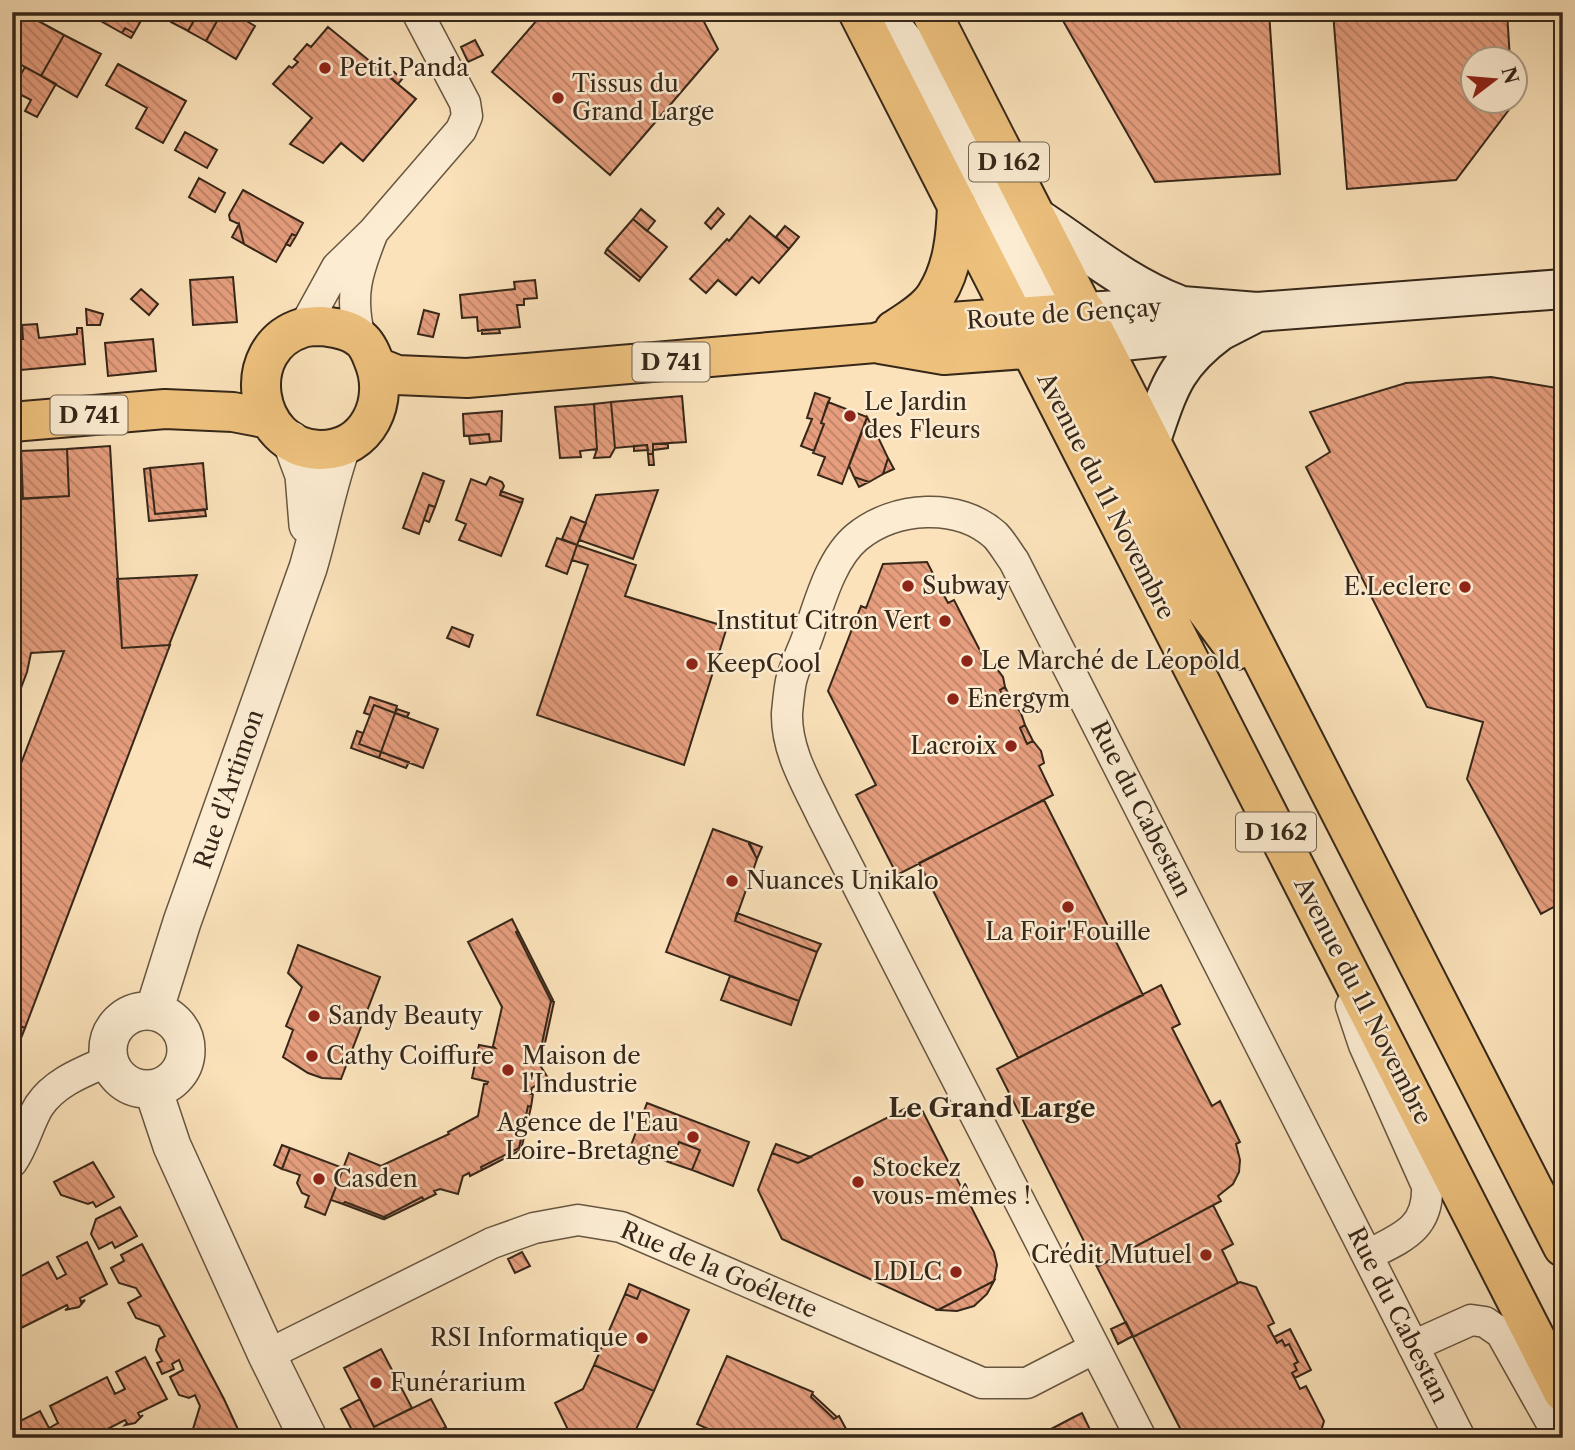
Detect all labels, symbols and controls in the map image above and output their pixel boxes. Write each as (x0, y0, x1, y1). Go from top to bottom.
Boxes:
north arrow (1460, 46, 1530, 116)
place label: Petit Panda (339, 53, 469, 82)
marker: Petit Panda (317, 60, 333, 76)
text: N (1497, 64, 1523, 87)
place label: Tissus du Grand Large (572, 69, 714, 126)
marker: Tissus du Grand Large (550, 90, 566, 106)
road number: D 162 (969, 142, 1049, 182)
street label: Route de Gençay (965, 292, 1163, 335)
road number: D 741 (632, 342, 710, 382)
street label: Avenue du 11 Novembre (1031, 367, 1181, 624)
place label: Le Jardin des Fleurs (864, 387, 980, 444)
road number: D 741 (50, 396, 128, 434)
marker: Le Jardin des Fleurs (842, 408, 858, 424)
place label: Subway (922, 571, 1010, 600)
place label: E.Leclerc (1343, 572, 1451, 601)
marker: Subway (900, 578, 916, 594)
marker: E.Leclerc (1457, 579, 1473, 595)
place label: Institut Citron Vert (716, 606, 932, 635)
marker: Institut Citron Vert (937, 613, 953, 629)
place label: Le Marché de Léopold (981, 646, 1240, 675)
place label: KeepCool (706, 649, 821, 678)
marker: Le Marché de Léopold (959, 653, 975, 669)
marker: KeepCool (684, 656, 700, 672)
place label: Energym (967, 684, 1070, 713)
marker: Energym (945, 691, 961, 707)
street label: Rue d'Artimon (188, 705, 269, 872)
street label: Rue du Cabestan (1085, 716, 1198, 902)
place label: Lacroix (910, 731, 997, 760)
marker: Lacroix (1003, 738, 1019, 754)
road number: D 162 (1236, 812, 1316, 852)
place label: Nuances Unikalo (746, 866, 939, 895)
street label: Avenue du 11 Novembre (1288, 872, 1438, 1129)
marker: Nuances Unikalo (724, 873, 740, 889)
marker: La Foir'Fouille (1060, 899, 1076, 915)
place label: La Foir'Fouille (985, 917, 1151, 946)
place label: Sandy Beauty (328, 1001, 483, 1030)
marker: Sandy Beauty (306, 1008, 322, 1024)
place label: Cathy Coiffure (326, 1041, 494, 1070)
place label: Maison de l'Industrie (522, 1041, 641, 1098)
marker: Cathy Coiffure (304, 1048, 320, 1064)
marker: Maison de l'Industrie (500, 1062, 516, 1078)
district label: Le Grand Large (888, 1092, 1096, 1124)
place label: Agence de l'Eau Loire-Bretagne (496, 1108, 679, 1165)
marker: Agence de l'Eau Loire-Bretagne (685, 1129, 701, 1145)
place label: Stockez vous-mêmes ! (871, 1153, 1031, 1210)
place label: Casden (333, 1164, 418, 1193)
marker: Casden (311, 1171, 327, 1187)
marker: Stockez vous-mêmes ! (850, 1174, 866, 1190)
street label: Rue de la Goélette (616, 1215, 822, 1324)
street label: Rue du Cabestan (1342, 1222, 1455, 1408)
place label: Crédit Mutuel (1031, 1240, 1192, 1269)
marker: Crédit Mutuel (1198, 1247, 1214, 1263)
place label: LDLC (873, 1257, 942, 1286)
marker: LDLC (948, 1264, 964, 1280)
place label: RSI Informatique (430, 1323, 628, 1352)
marker: RSI Informatique (634, 1330, 650, 1346)
place label: Funérarium (390, 1368, 526, 1397)
marker: Funérarium (368, 1375, 384, 1391)

